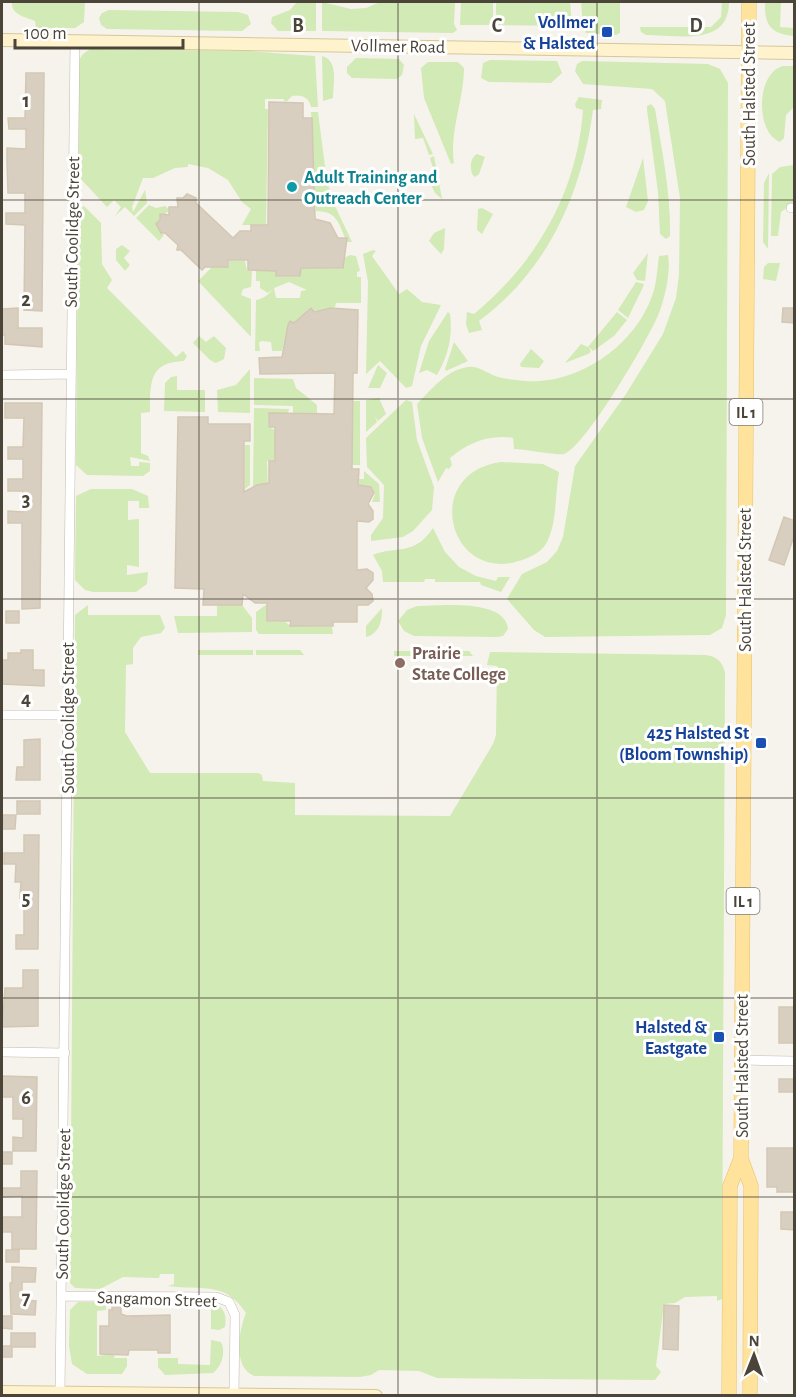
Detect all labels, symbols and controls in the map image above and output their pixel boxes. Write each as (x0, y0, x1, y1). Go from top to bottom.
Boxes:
scale bar (15, 12, 183, 50)
place label: Vollmer & Halsted (523, 14, 596, 53)
text: B (292, 16, 304, 36)
text: C (492, 16, 503, 36)
text: D (689, 16, 703, 36)
street label: South Halsted Street (741, 22, 759, 166)
text: 100 m (24, 25, 67, 43)
marker: Vollmer & Halsted (600, 25, 614, 39)
street label: Vollmer Road (351, 37, 445, 57)
text: 1 (22, 91, 30, 111)
street label: South Coolidge Street (63, 156, 83, 308)
place label: Adult Training and Outreach Center (304, 169, 438, 208)
marker: Adult Training and Outreach Center (285, 180, 299, 194)
text: 2 (21, 290, 31, 310)
road number: IL 1 (730, 399, 762, 425)
text: 3 (22, 490, 30, 510)
street label: South Halsted Street (737, 508, 755, 652)
street label: South Coolidge Street (60, 642, 78, 794)
place label: Prairie State College (412, 645, 506, 684)
marker: Prairie State College (393, 656, 407, 670)
text: 4 (21, 689, 31, 709)
place label: 425 Halsted St (Bloom Township) (619, 725, 749, 764)
marker: 425 Halsted St (Bloom Township) (754, 736, 768, 750)
road number: IL 1 (726, 888, 760, 914)
text: 5 (22, 889, 30, 909)
street label: South Halsted Street (734, 994, 752, 1138)
place label: Halsted & Eastgate (635, 1019, 707, 1058)
marker: Halsted & Eastgate (712, 1030, 726, 1044)
text: 6 (21, 1088, 31, 1108)
street label: South Coolidge Street (54, 1128, 74, 1280)
text: 7 (22, 1288, 31, 1308)
street label: Sangamon Street (97, 1289, 217, 1311)
north arrow (724, 1325, 784, 1385)
text: N (749, 1333, 760, 1349)

